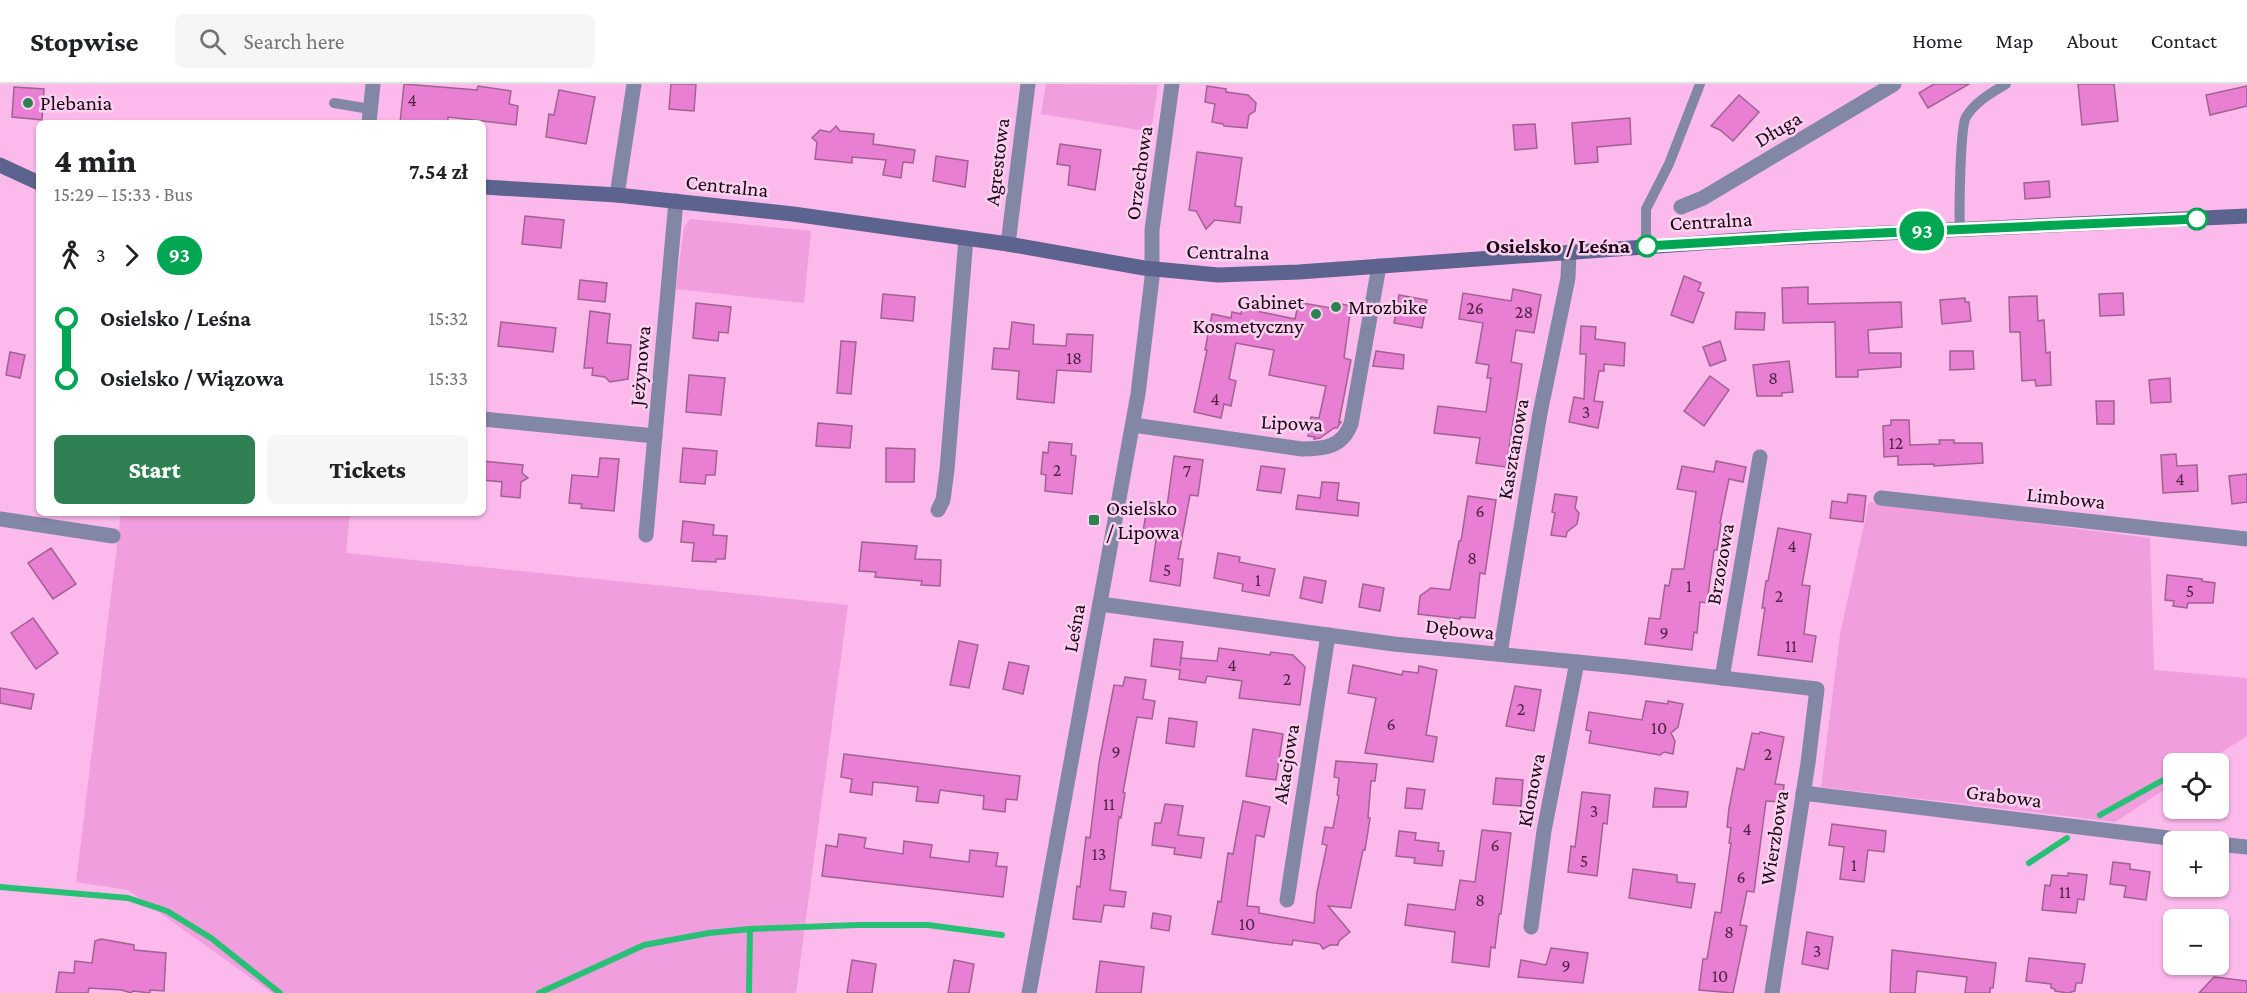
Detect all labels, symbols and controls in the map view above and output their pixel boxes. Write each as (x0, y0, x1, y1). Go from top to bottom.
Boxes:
search box (175, 14, 595, 68)
icon: search (196, 25, 229, 58)
text: Stopwise (30, 26, 139, 57)
text: Search here (244, 29, 345, 54)
text: Home (1912, 29, 1962, 53)
text: Map (1995, 29, 2034, 53)
text: About (2067, 29, 2118, 53)
text: Contact (2151, 29, 2217, 53)
house number: 4 (407, 90, 417, 110)
place label: Plebania (40, 91, 112, 115)
marker: Plebania (21, 96, 35, 110)
street label: Długa (1750, 106, 1806, 152)
street label: Agrestowa (980, 116, 1014, 207)
street label: Orzechowa (1121, 124, 1158, 222)
text: 4 min (54, 142, 136, 179)
text: 7.54 zł (409, 159, 468, 184)
street label: Centralna (684, 170, 770, 202)
text: 15:29 – 15:33 · Bus (54, 183, 193, 205)
street label: Centralna (1669, 207, 1753, 235)
unlabelled marker (2186, 208, 2208, 230)
line badge: 93 (1895, 212, 1949, 250)
text: 93 (1911, 219, 1933, 243)
place label: Osielsko / Leśna (1486, 234, 1631, 258)
marker: Osielsko / Leśna (1636, 235, 1658, 257)
icon: walk (54, 239, 87, 272)
icon: forward (115, 239, 148, 272)
street label: Centralna (1186, 239, 1270, 265)
text: 93 (169, 243, 190, 267)
text: 3 (96, 244, 106, 266)
place label: Gabinet Kosmetyczny (1193, 290, 1305, 338)
place label: Mrozbike (1348, 295, 1427, 319)
house number: 26 (1466, 298, 1484, 318)
marker: Mrozbike (1329, 300, 1343, 314)
house number: 28 (1515, 302, 1533, 322)
text: Osielsko / Leśna (100, 306, 251, 331)
text: 15:32 (428, 307, 468, 329)
marker: Gabinet Kosmetyczny (1309, 307, 1323, 321)
street label: Jeżynowa (624, 325, 655, 409)
house number: 18 (1066, 348, 1082, 368)
text: Osielsko / Wiązowa (100, 366, 284, 391)
text: 15:33 (428, 367, 468, 389)
house number: 8 (1768, 368, 1778, 388)
house number: 4 (1210, 389, 1220, 409)
street label: Kasztanowa (1492, 396, 1534, 501)
house number: 3 (1582, 402, 1590, 422)
street label: Lipowa (1260, 409, 1324, 437)
house number: 12 (1889, 433, 1903, 453)
button: Start (54, 435, 255, 504)
button: Tickets (267, 435, 468, 504)
house number: 2 (1053, 460, 1061, 480)
house number: 7 (1183, 461, 1191, 481)
house number: 4 (2175, 469, 2185, 489)
street label: Limbowa (2025, 482, 2107, 514)
place label: Osielsko / Lipowa (1106, 496, 1180, 544)
house number: 6 (1475, 501, 1485, 521)
marker: Osielsko / Lipowa (1087, 513, 1101, 527)
street label: Brzozowa (1701, 521, 1739, 607)
house number: 4 (1787, 536, 1797, 556)
house number: 8 (1467, 548, 1477, 568)
house number: 5 (1163, 560, 1171, 580)
house number: 1 (1255, 570, 1261, 590)
house number: 1 (1686, 576, 1692, 596)
house number: 5 (2186, 581, 2194, 601)
house number: 2 (1775, 586, 1783, 606)
street label: Leśna (1058, 602, 1090, 654)
street label: Dębowa (1424, 613, 1496, 645)
house number: 9 (1659, 623, 1669, 643)
house number: 11 (1785, 636, 1797, 656)
house number: 4 (1227, 655, 1237, 675)
house number: 2 (1283, 669, 1291, 689)
house number: 2 (1517, 699, 1525, 719)
house number: 6 (1386, 714, 1396, 734)
house number: 10 (1651, 718, 1667, 738)
street label: Akacjowa (1268, 722, 1304, 806)
house number: 9 (1111, 742, 1121, 762)
house number: 2 (1764, 744, 1772, 764)
street label: Klonowa (1512, 751, 1550, 829)
map controls (2163, 753, 2229, 975)
button: locate (2163, 753, 2229, 819)
street label: Grabowa (1965, 779, 2044, 813)
street label: Wierzbowa (1755, 788, 1793, 887)
house number: 11 (1103, 794, 1115, 814)
house number: 3 (1590, 801, 1598, 821)
house number: 4 (1742, 819, 1752, 839)
button: + (2163, 831, 2229, 897)
house number: 6 (1490, 835, 1500, 855)
house number: 13 (1092, 844, 1106, 864)
house number: 5 (1580, 851, 1588, 871)
house number: 1 (1851, 855, 1857, 875)
house number: 6 (1736, 867, 1746, 887)
house number: 11 (2059, 882, 2071, 902)
house number: 8 (1475, 890, 1485, 910)
button: − (2163, 909, 2229, 975)
house number: 10 (1239, 914, 1255, 934)
house number: 8 (1724, 922, 1734, 942)
house number: 3 (1813, 941, 1821, 961)
house number: 9 (1561, 956, 1571, 976)
house number: 10 (1712, 966, 1728, 986)

